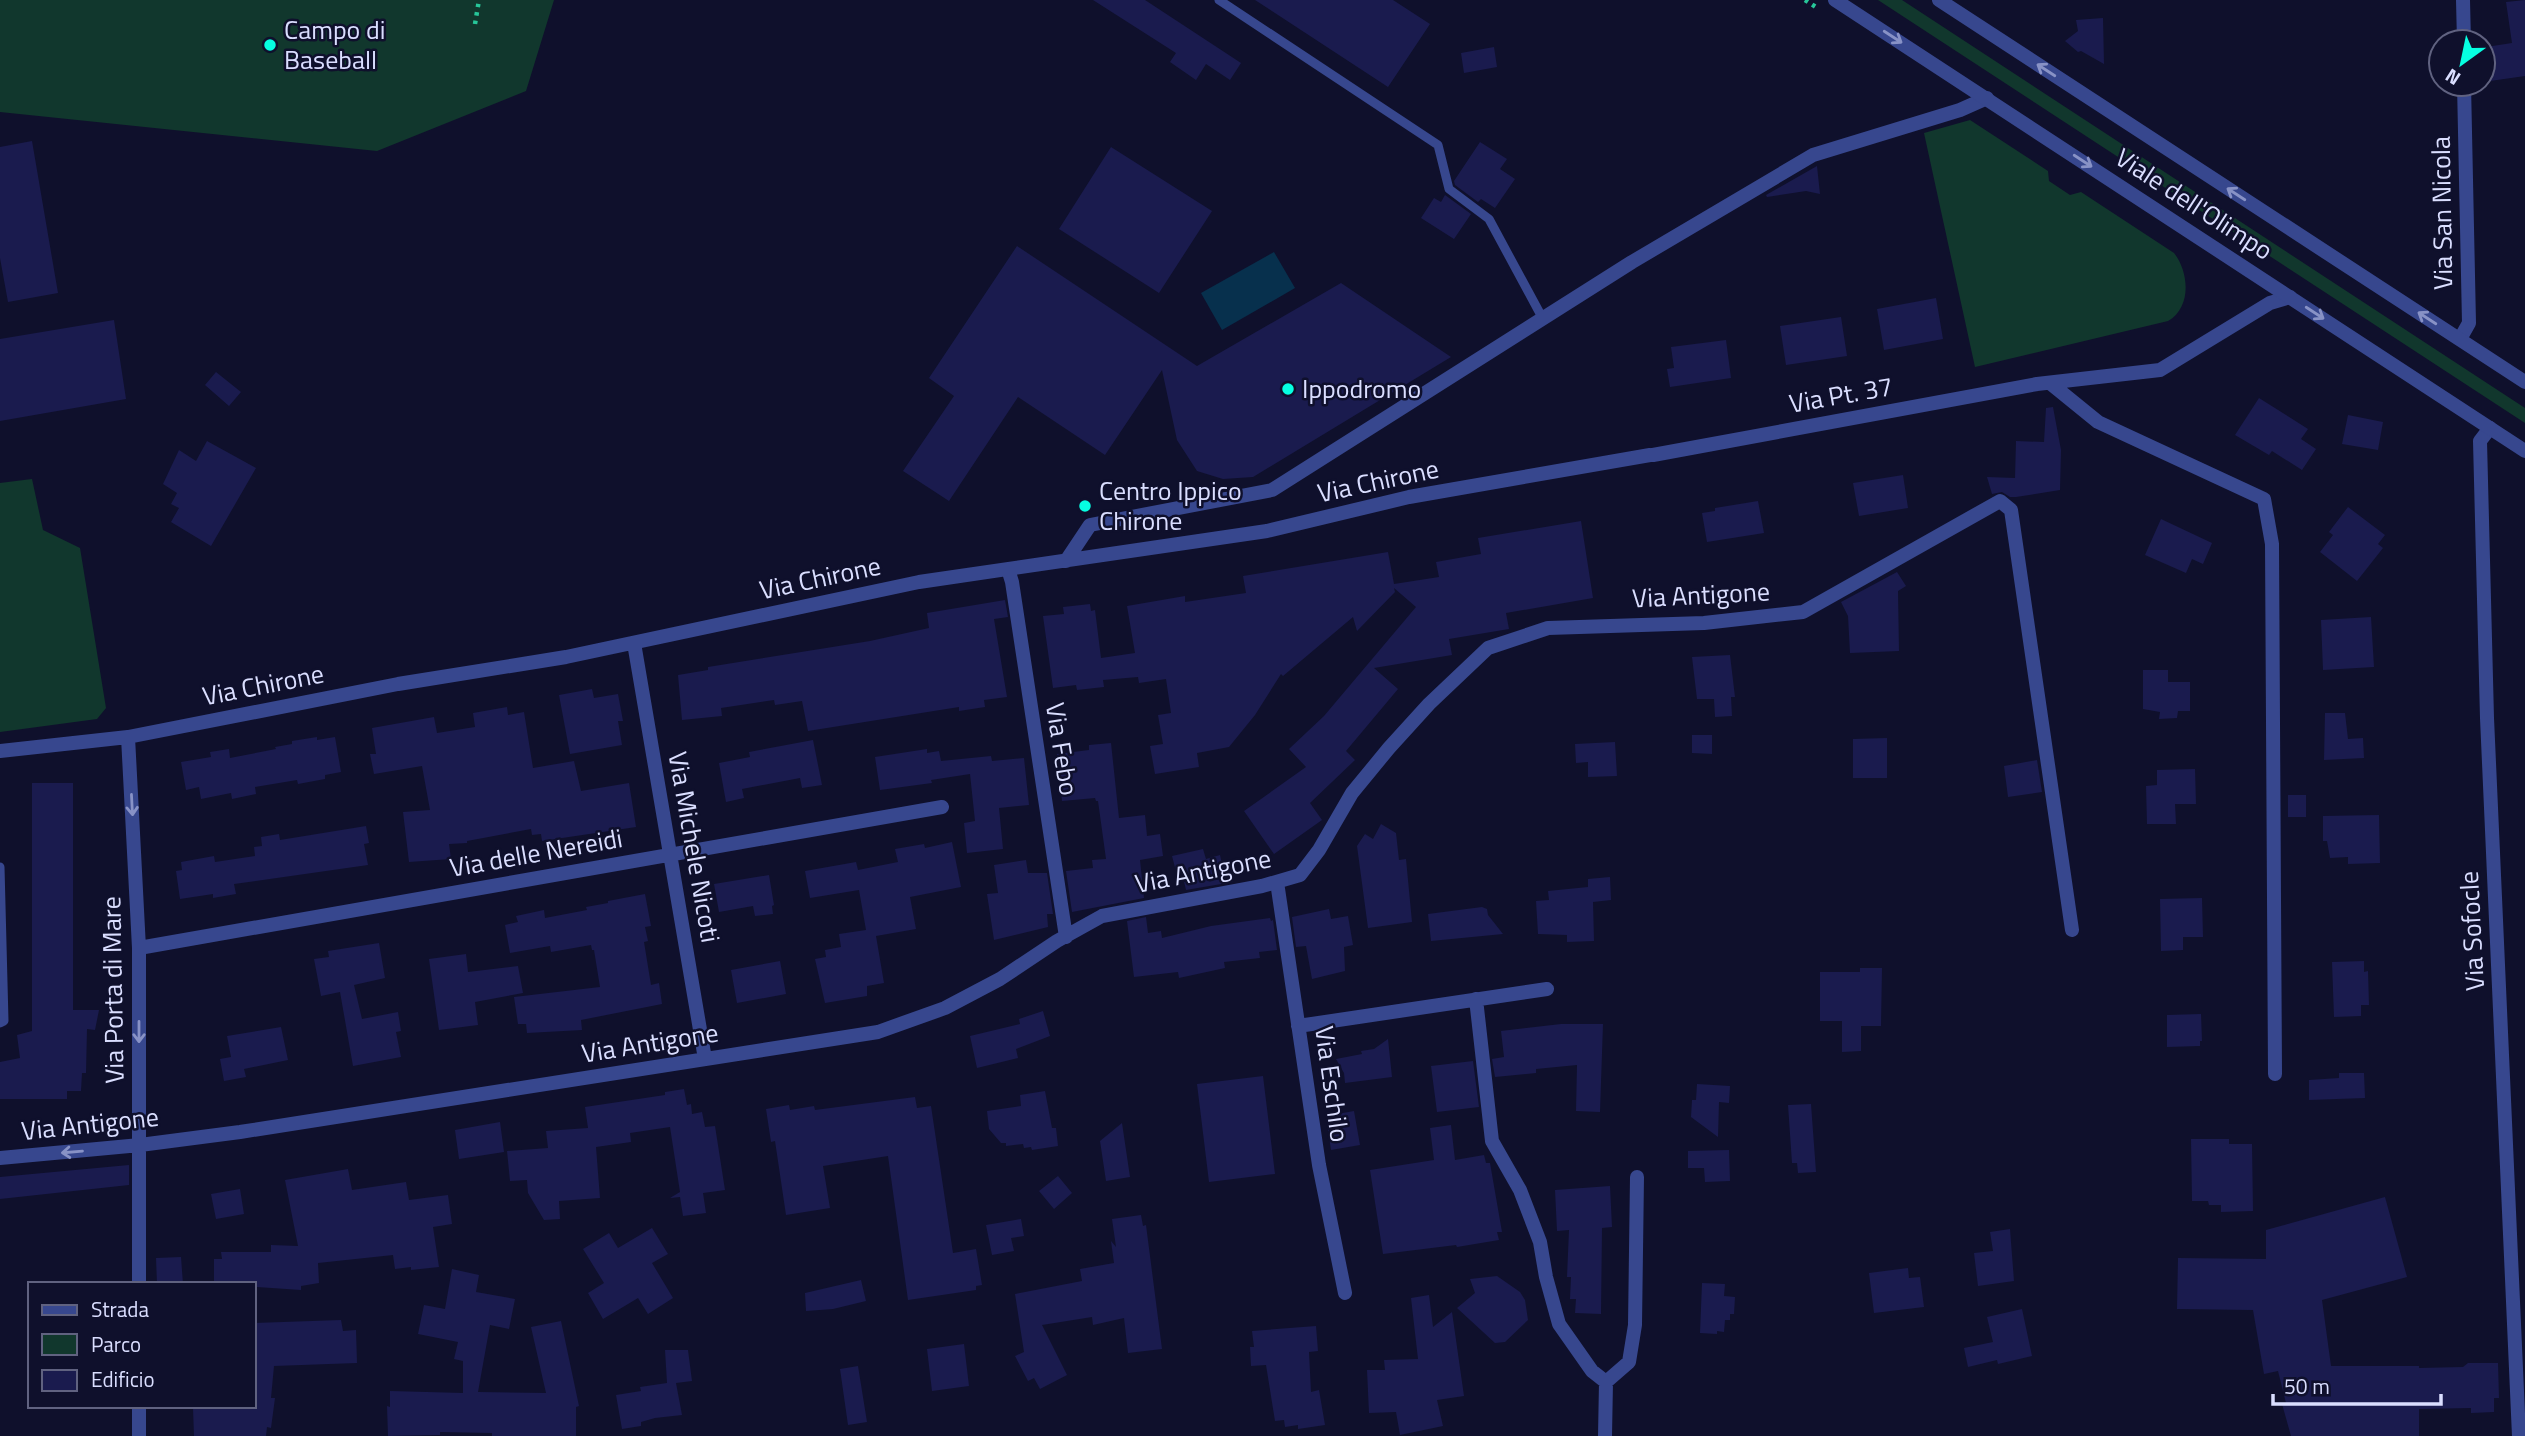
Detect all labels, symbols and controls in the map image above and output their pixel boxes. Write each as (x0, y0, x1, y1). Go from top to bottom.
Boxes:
place label: Campo di Baseball (284, 10, 386, 79)
north arrow (2427, 28, 2497, 98)
one-way arrow (1882, 30, 1902, 44)
marker: Campo di Baseball (262, 37, 278, 53)
one-way arrow (2037, 62, 2056, 77)
text: N (2439, 62, 2466, 93)
street label: Via San Nicola (2421, 136, 2462, 290)
street label: Viale dell'Olimpo (2108, 138, 2281, 269)
one-way arrow (2073, 154, 2092, 169)
one-way arrow (2227, 187, 2247, 201)
one-way arrow (2304, 306, 2324, 320)
one-way arrow (2418, 311, 2437, 325)
street label: Via Pt. 37 (1786, 366, 1896, 423)
place label: Ippodromo (1302, 369, 1421, 408)
marker: Ippodromo (1280, 381, 1296, 397)
street label: Via Chirone (1314, 449, 1442, 512)
place label: Centro Ippico Chirone (1099, 471, 1242, 540)
marker: Centro Ippico Chirone (1077, 498, 1093, 514)
street label: Via Chirone (756, 546, 884, 609)
street label: Via Antigone (1631, 571, 1771, 618)
street label: Via Chirone (199, 654, 327, 715)
street label: Via Febo (1036, 700, 1089, 798)
street label: Via Michele Nicoti (659, 748, 730, 945)
one-way arrow (125, 793, 138, 816)
street label: Via delle Nereidi (446, 818, 625, 887)
street label: Via Antigone (1131, 838, 1274, 903)
street label: Via Sofocle (2449, 870, 2494, 992)
street label: Via Porta di Mare (91, 896, 134, 1084)
street label: Via Antigone (579, 1012, 721, 1073)
one-way arrow (132, 1020, 146, 1043)
street label: Via Eschilo (1305, 1023, 1360, 1144)
street label: Via Antigone (19, 1097, 161, 1150)
one-way arrow (61, 1145, 83, 1158)
legend (28, 1282, 256, 1408)
text: Strada (91, 1293, 149, 1325)
text: Parco (91, 1328, 141, 1360)
scale bar (2273, 1362, 2441, 1406)
text: Edificio (91, 1363, 155, 1395)
text: 50 m (2284, 1370, 2330, 1402)

